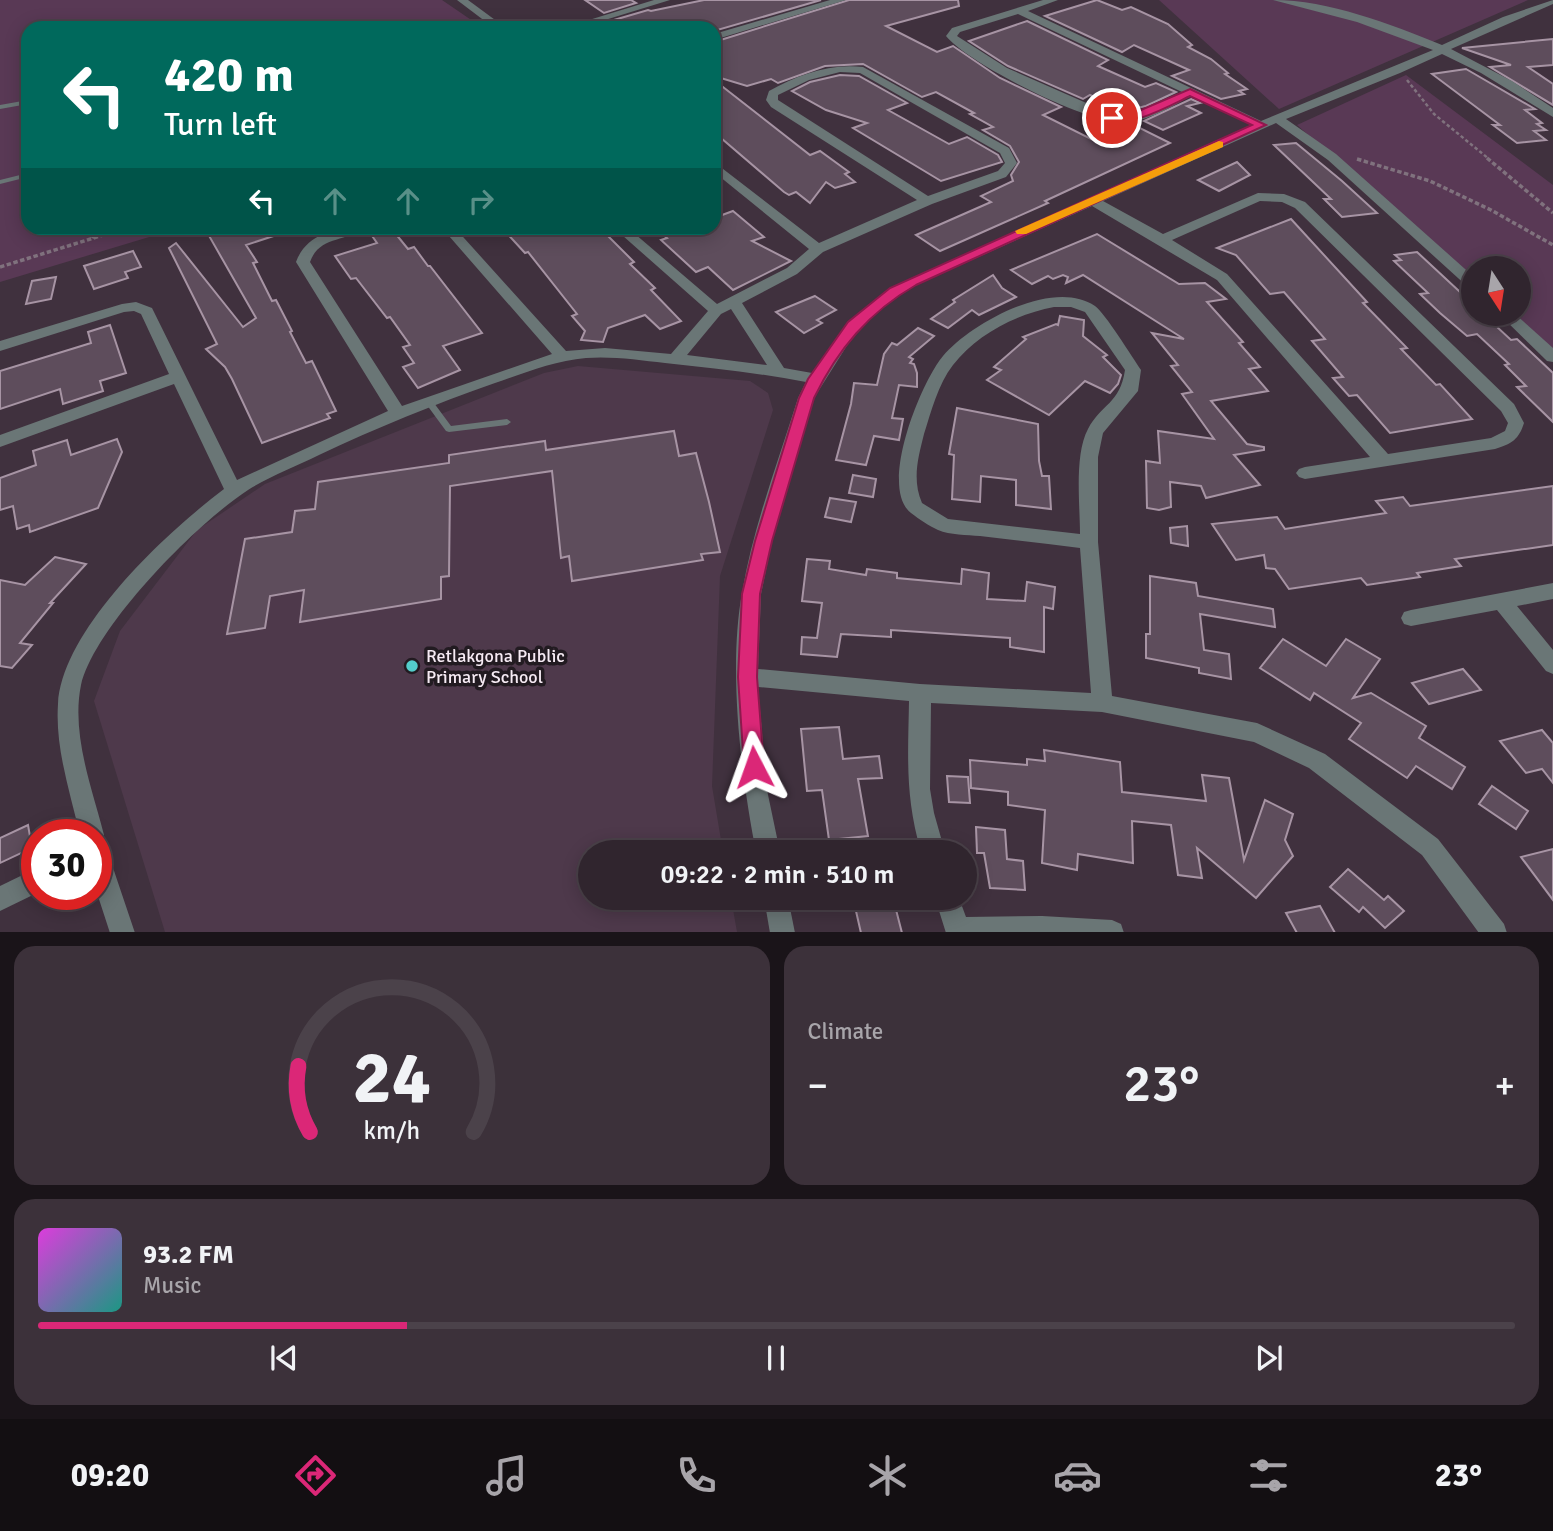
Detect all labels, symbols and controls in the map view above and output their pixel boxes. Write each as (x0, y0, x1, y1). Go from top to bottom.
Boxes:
text: 420 m (164, 45, 294, 105)
icon: left (49, 49, 140, 140)
pin (1082, 88, 1142, 148)
icon: arrive (1093, 99, 1131, 137)
text: Turn left (164, 105, 277, 144)
icon: left (243, 182, 281, 220)
icon: ahead (316, 182, 354, 220)
icon: ahead (389, 182, 427, 220)
icon: right (462, 182, 500, 220)
north arrow (1461, 256, 1531, 326)
map controls (1461, 256, 1531, 326)
place label: Retlakgona Public Primary School (426, 645, 565, 688)
marker: Retlakgona Public Primary School (404, 658, 420, 674)
position arrow (717, 730, 791, 804)
speed limit sign: 30 (21, 819, 112, 910)
text: 09:22 · 2 min · 510 m (661, 859, 894, 891)
text: Climate (808, 1017, 883, 1046)
text: 24 (352, 1034, 431, 1123)
text: 23° (1123, 1052, 1199, 1116)
text: − (808, 1062, 828, 1109)
text: + (1494, 1062, 1515, 1109)
text: km/h (363, 1114, 420, 1145)
text: 93.2 FM (143, 1239, 234, 1271)
text: Music (143, 1271, 201, 1300)
icon: previous (265, 1339, 303, 1377)
icon: pause (757, 1339, 795, 1377)
icon: next (1250, 1339, 1288, 1377)
icon: directions (291, 1451, 340, 1500)
icon: music (482, 1451, 531, 1500)
icon: phone (672, 1451, 721, 1500)
icon: climate (863, 1451, 912, 1500)
icon: car (1053, 1451, 1102, 1500)
icon: filters (1244, 1451, 1293, 1500)
text: 09:20 (71, 1456, 149, 1495)
text: 23° (1435, 1456, 1482, 1495)

